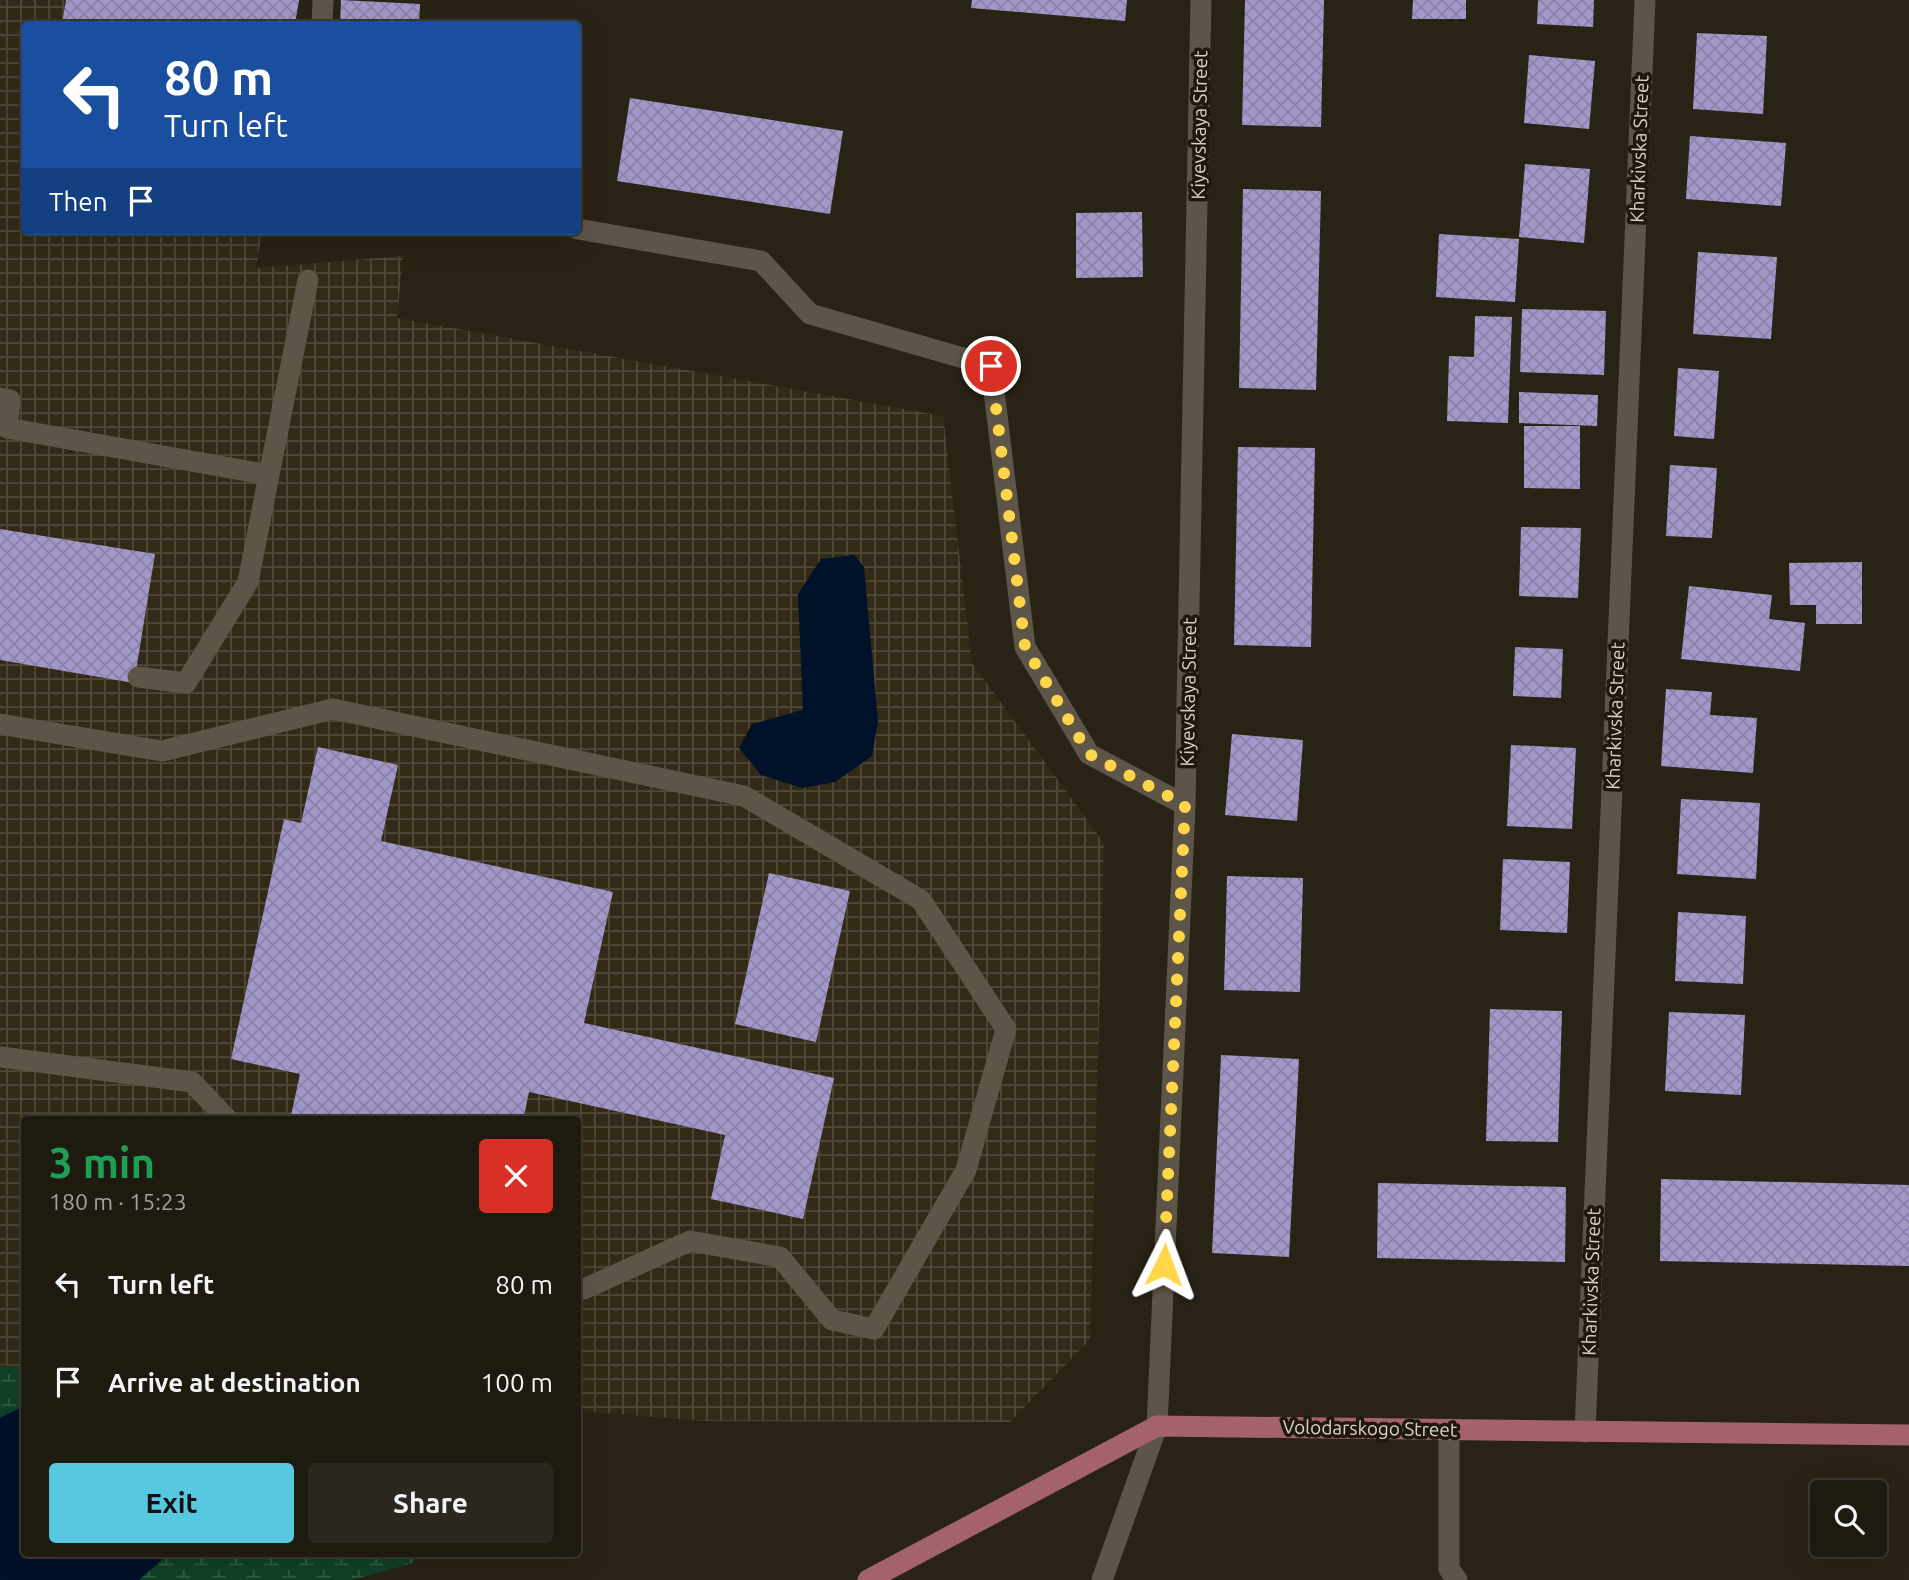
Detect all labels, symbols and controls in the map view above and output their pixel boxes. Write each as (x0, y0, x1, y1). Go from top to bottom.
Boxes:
icon: left (49, 49, 140, 140)
text: 80 m (164, 49, 273, 104)
street label: Kiyevskaya Street (1187, 50, 1211, 200)
street label: Kharkivska Street (1625, 74, 1653, 223)
text: Turn left (164, 107, 288, 143)
icon: arrive (122, 182, 160, 220)
text: Then (49, 187, 108, 216)
pin (961, 336, 1021, 396)
icon: arrive (972, 347, 1010, 385)
street label: Kiyevskaya Street (1176, 617, 1200, 767)
street label: Kharkivska Street (1601, 641, 1629, 790)
text: 3 min (49, 1139, 155, 1186)
button: close (479, 1139, 553, 1213)
text: 180 m · 15:23 (49, 1189, 187, 1214)
street label: Kharkivska Street (1577, 1207, 1605, 1356)
position arrow (1127, 1228, 1201, 1302)
icon: left (49, 1265, 87, 1303)
text: Turn left (108, 1270, 214, 1299)
text: 80 m (495, 1270, 553, 1299)
icon: arrive (49, 1363, 87, 1401)
text: Arrive at destination (108, 1368, 361, 1397)
text: 100 m (481, 1368, 553, 1397)
street label: Volodarskogo Street (1282, 1415, 1458, 1441)
button: Exit (49, 1463, 294, 1543)
button: Share (308, 1463, 553, 1543)
map controls (1810, 1480, 1887, 1557)
button: search (1810, 1480, 1887, 1557)

